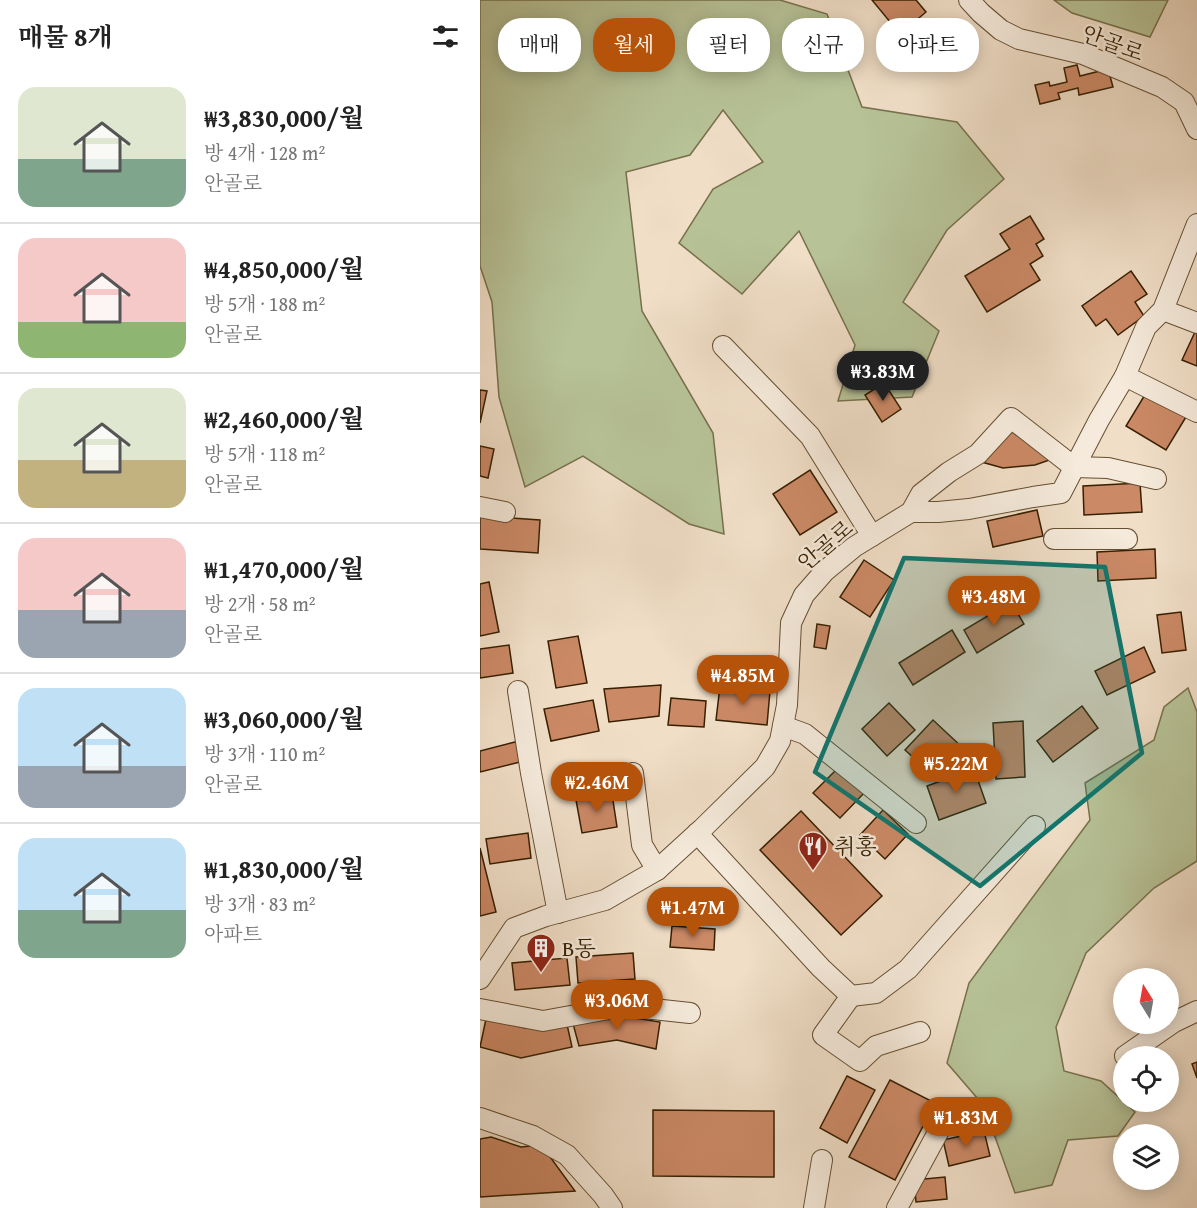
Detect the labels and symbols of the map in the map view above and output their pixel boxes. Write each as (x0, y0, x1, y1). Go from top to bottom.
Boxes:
street label: 안골로 (1078, 17, 1148, 69)
pin: ₩3.83M (834, 351, 932, 402)
street label: 안골로 (790, 512, 860, 578)
pin: ₩3.48M (945, 576, 1043, 627)
pin: ₩4.85M (694, 655, 792, 706)
pin: ₩5.22M (907, 743, 1005, 794)
pin: ₩2.46M (548, 762, 646, 813)
restaurant icon: 취홍 (797, 830, 829, 872)
place label: 취홍 (834, 830, 877, 862)
pin: ₩1.47M (644, 887, 742, 938)
building icon: B동 (525, 932, 557, 974)
place label: B동 (562, 932, 596, 964)
north arrow (1113, 968, 1179, 1034)
pin: ₩3.06M (568, 980, 666, 1031)
pin: ₩1.83M (917, 1097, 1015, 1148)

